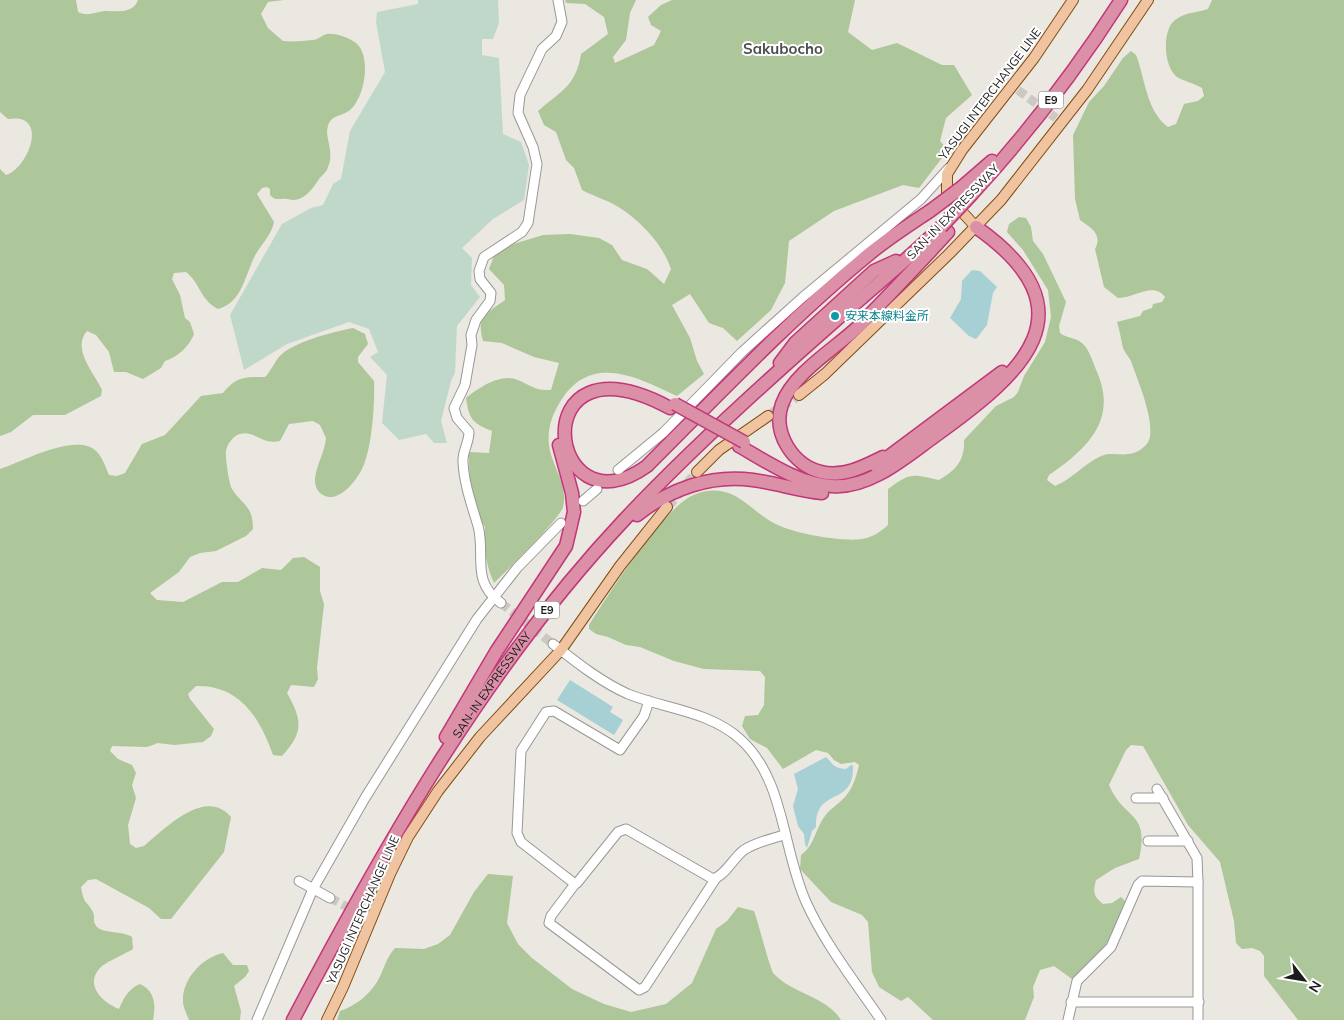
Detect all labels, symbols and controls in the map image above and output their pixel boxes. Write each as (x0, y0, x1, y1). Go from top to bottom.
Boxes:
street label: YASUGI INTERCHANGE LINE (935, 25, 1044, 163)
district label: Sakubocho (743, 39, 823, 58)
road number: E9 (1038, 92, 1064, 108)
street label: SAN-IN EXPRESSWAY (903, 161, 1002, 262)
place label: 安来本線料金所 (845, 308, 929, 323)
marker: 安来本線料金所 (829, 310, 841, 322)
road number: E9 (534, 602, 560, 618)
street label: SAN-IN EXPRESSWAY (449, 628, 535, 741)
street label: YASUGI INTERCHANGE LINE (323, 833, 402, 987)
north arrow (1279, 955, 1329, 1005)
text: N (1305, 978, 1326, 996)

